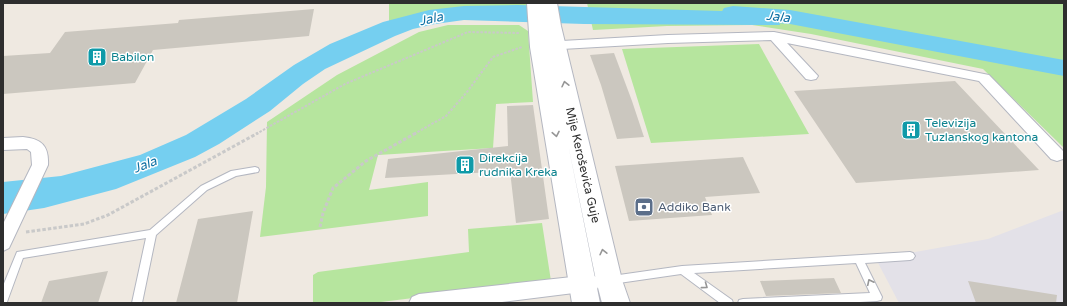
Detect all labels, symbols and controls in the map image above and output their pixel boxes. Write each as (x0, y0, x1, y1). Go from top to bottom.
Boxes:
water label: Jala (765, 8, 791, 26)
water label: Jala (418, 9, 445, 29)
building icon: Babilon (86, 46, 108, 68)
place label: Babilon (111, 50, 154, 64)
one-way arrow (562, 81, 570, 87)
street label: Mije Keroševića Guje (563, 106, 603, 224)
place label: Televizija Tuzlanskog kantona (925, 116, 1038, 144)
building icon: Televizija Tuzlanskog kantona (900, 119, 922, 141)
one-way arrow (551, 131, 559, 137)
place label: Direkcija rudnika Kreka (479, 151, 557, 179)
water label: Jala (131, 153, 160, 177)
building icon: Direkcija rudnika Kreka (454, 154, 476, 176)
bank icon: Addiko Bank (633, 196, 655, 218)
place label: Addiko Bank (658, 200, 731, 214)
one-way arrow (599, 249, 607, 255)
one-way arrow (867, 279, 875, 287)
one-way arrow (701, 281, 708, 289)

